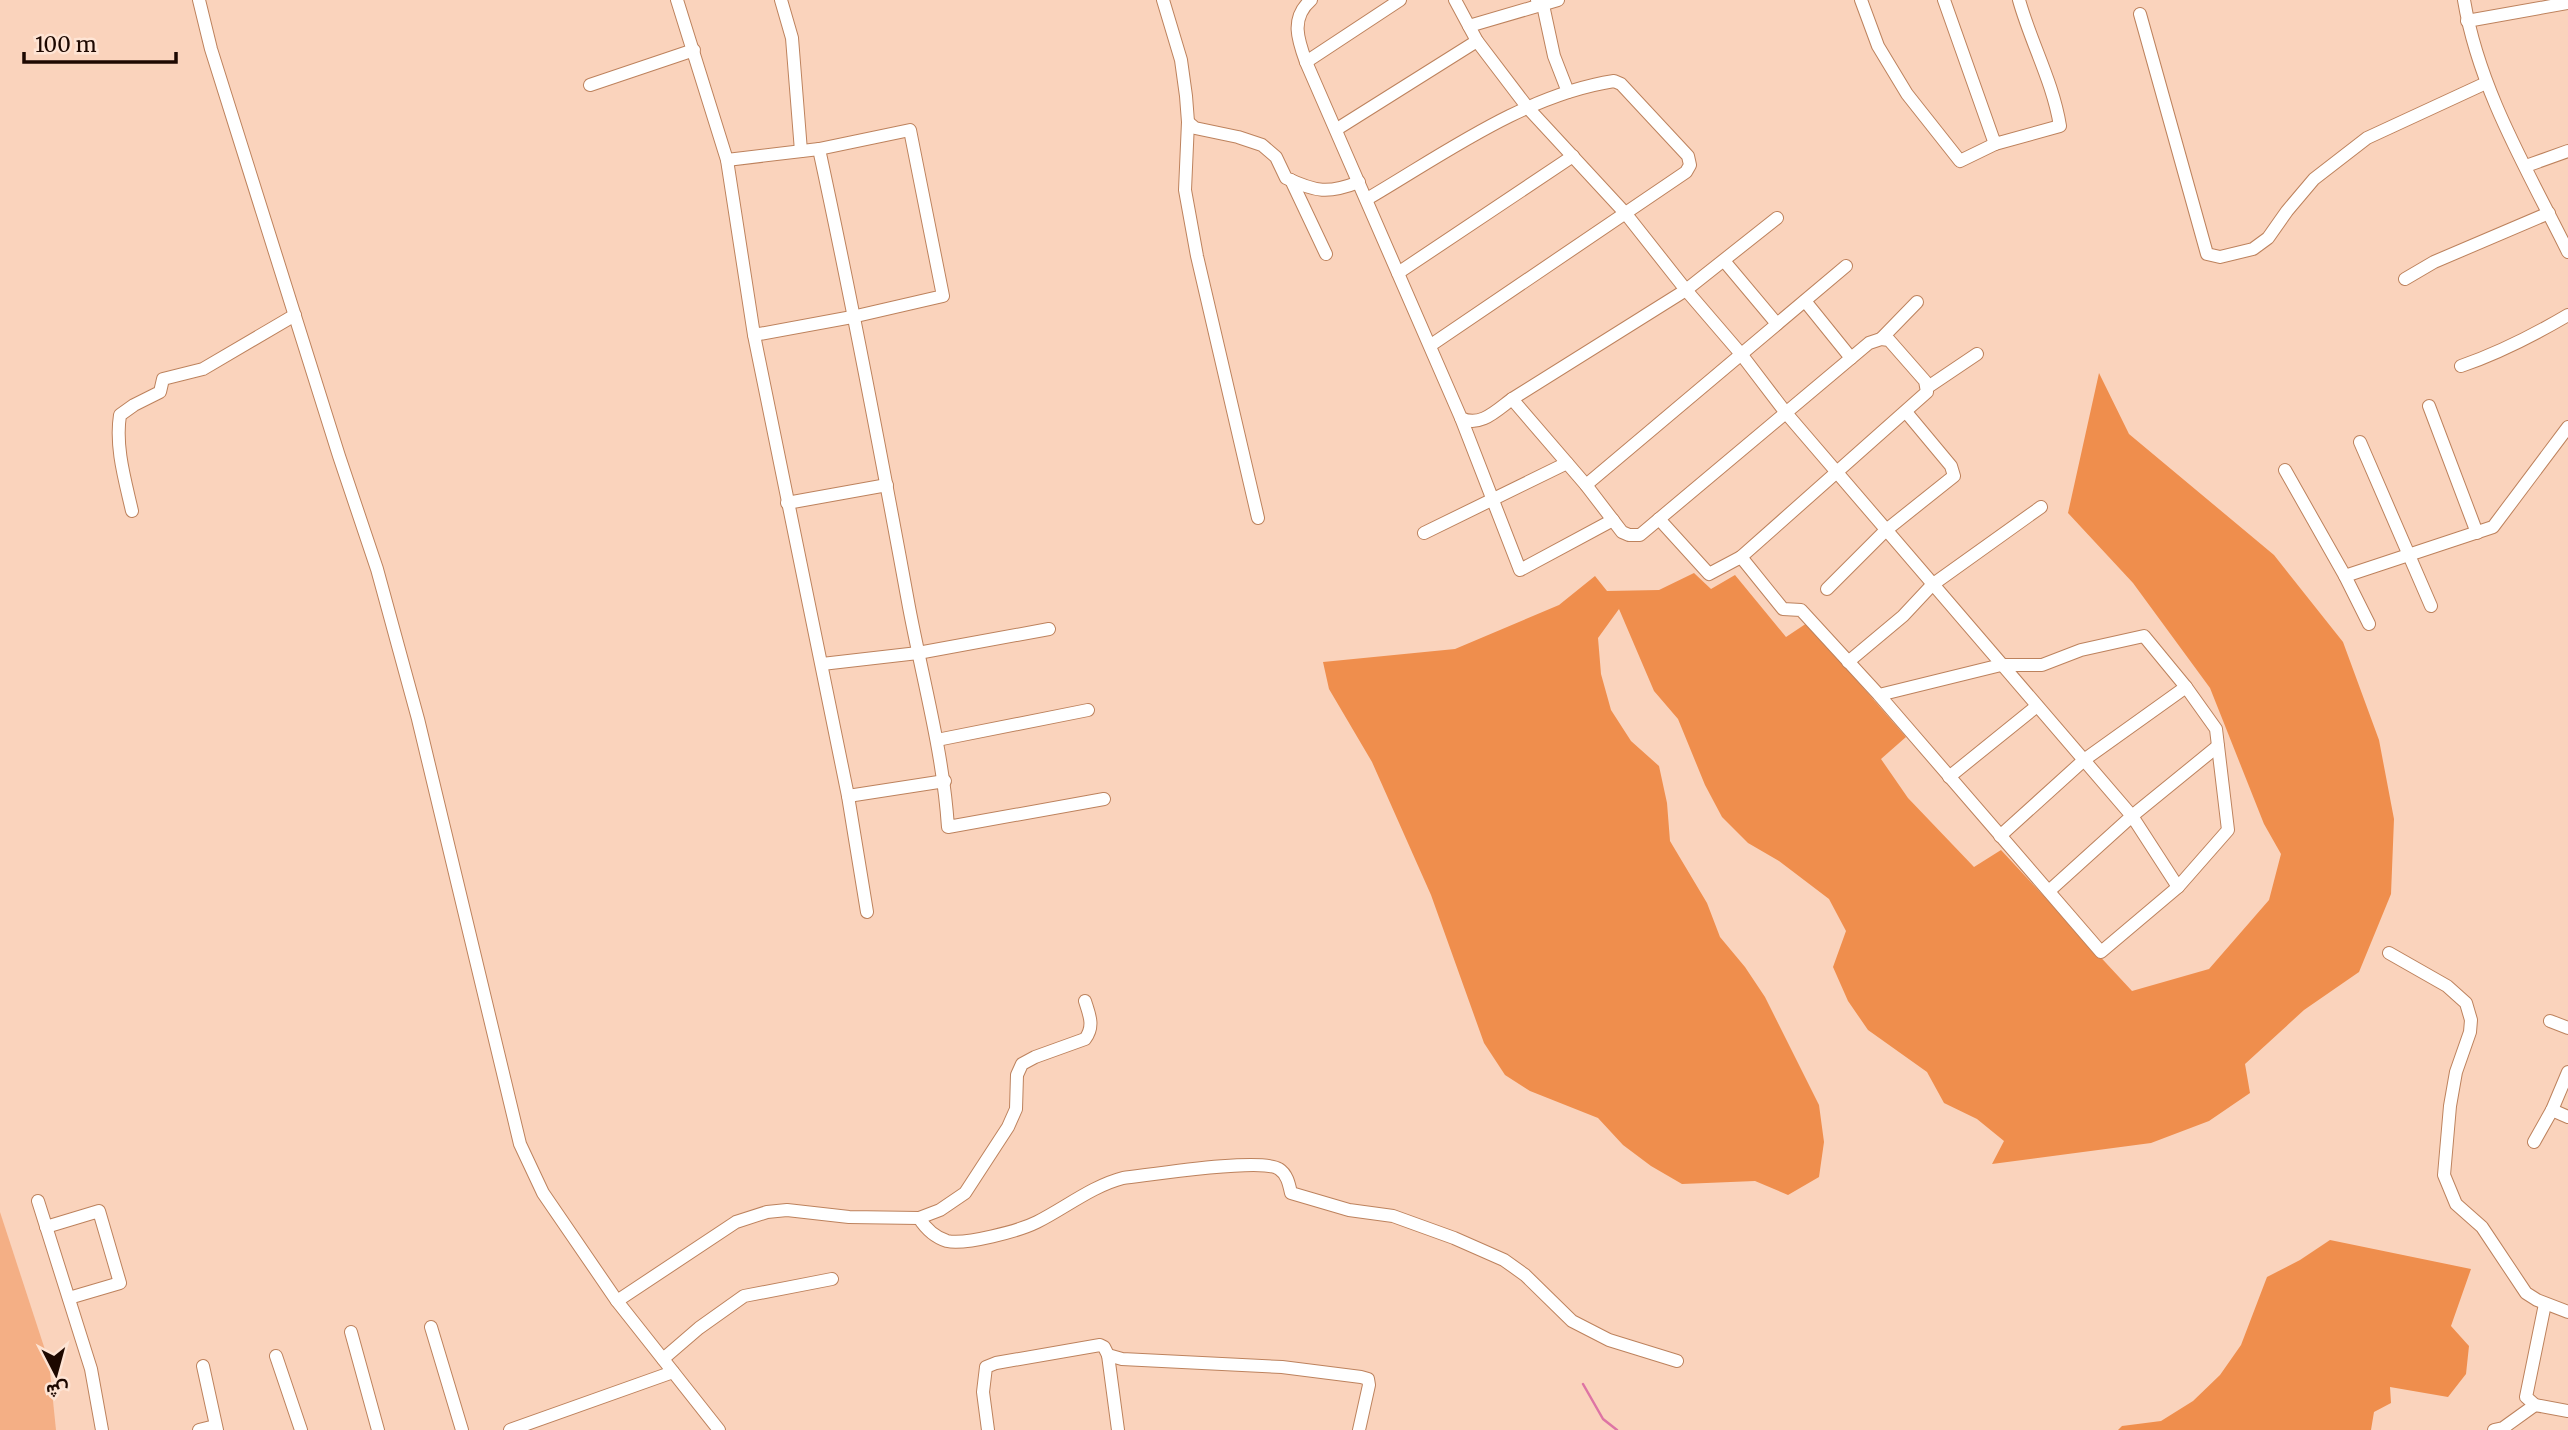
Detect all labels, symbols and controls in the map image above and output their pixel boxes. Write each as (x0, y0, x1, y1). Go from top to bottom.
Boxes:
scale bar (24, 21, 177, 65)
text: 100 m (35, 31, 97, 58)
north arrow (21, 1339, 91, 1409)
text: ش (45, 1378, 70, 1404)

